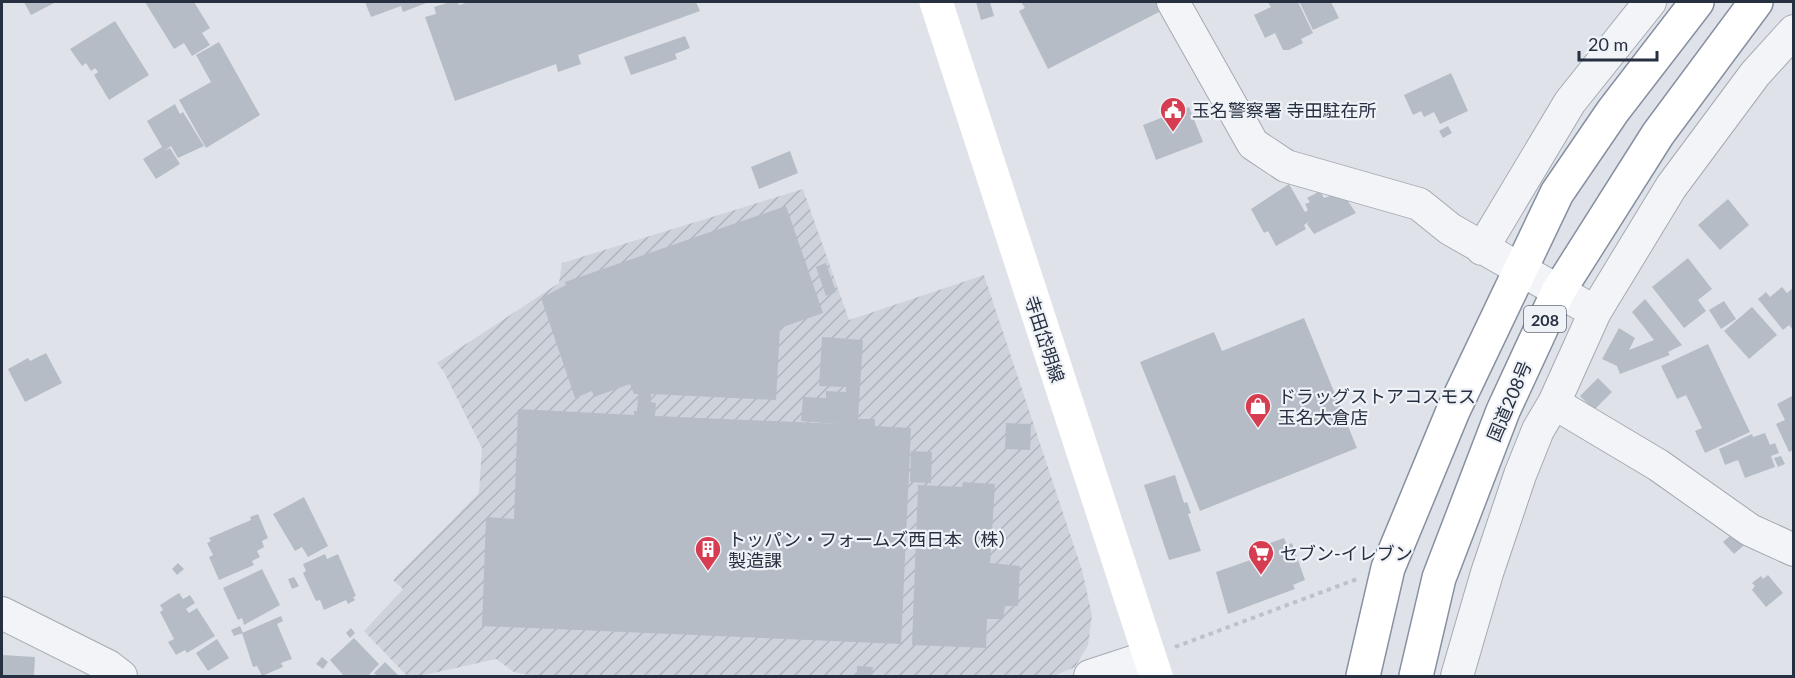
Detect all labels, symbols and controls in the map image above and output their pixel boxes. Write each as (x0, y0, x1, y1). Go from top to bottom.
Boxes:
scale bar (1579, 24, 1657, 62)
text: 20 m (1588, 33, 1628, 55)
public building icon: 玉名警察署 寺田駐在所 (1158, 95, 1188, 133)
place label: 玉名警察署 寺田駐在所 (1192, 99, 1377, 121)
street label: 寺田岱明線 (1021, 293, 1069, 385)
road number: 208 (1524, 306, 1566, 332)
street label: 国道208号 (1482, 357, 1536, 445)
place label: ドラッグストアコスモス 玉名大倉店 (1278, 385, 1476, 428)
shop icon: ドラッグストアコスモス 玉名大倉店 (1243, 391, 1273, 429)
place label: トッパン・フォームズ西日本（株） 製造課 (728, 528, 1016, 571)
building icon: トッパン・フォームズ西日本（株） 製造課 (693, 534, 723, 572)
supermarket icon: セブン-イレブン (1246, 538, 1276, 576)
place label: セブン-イレブン (1280, 542, 1413, 564)

